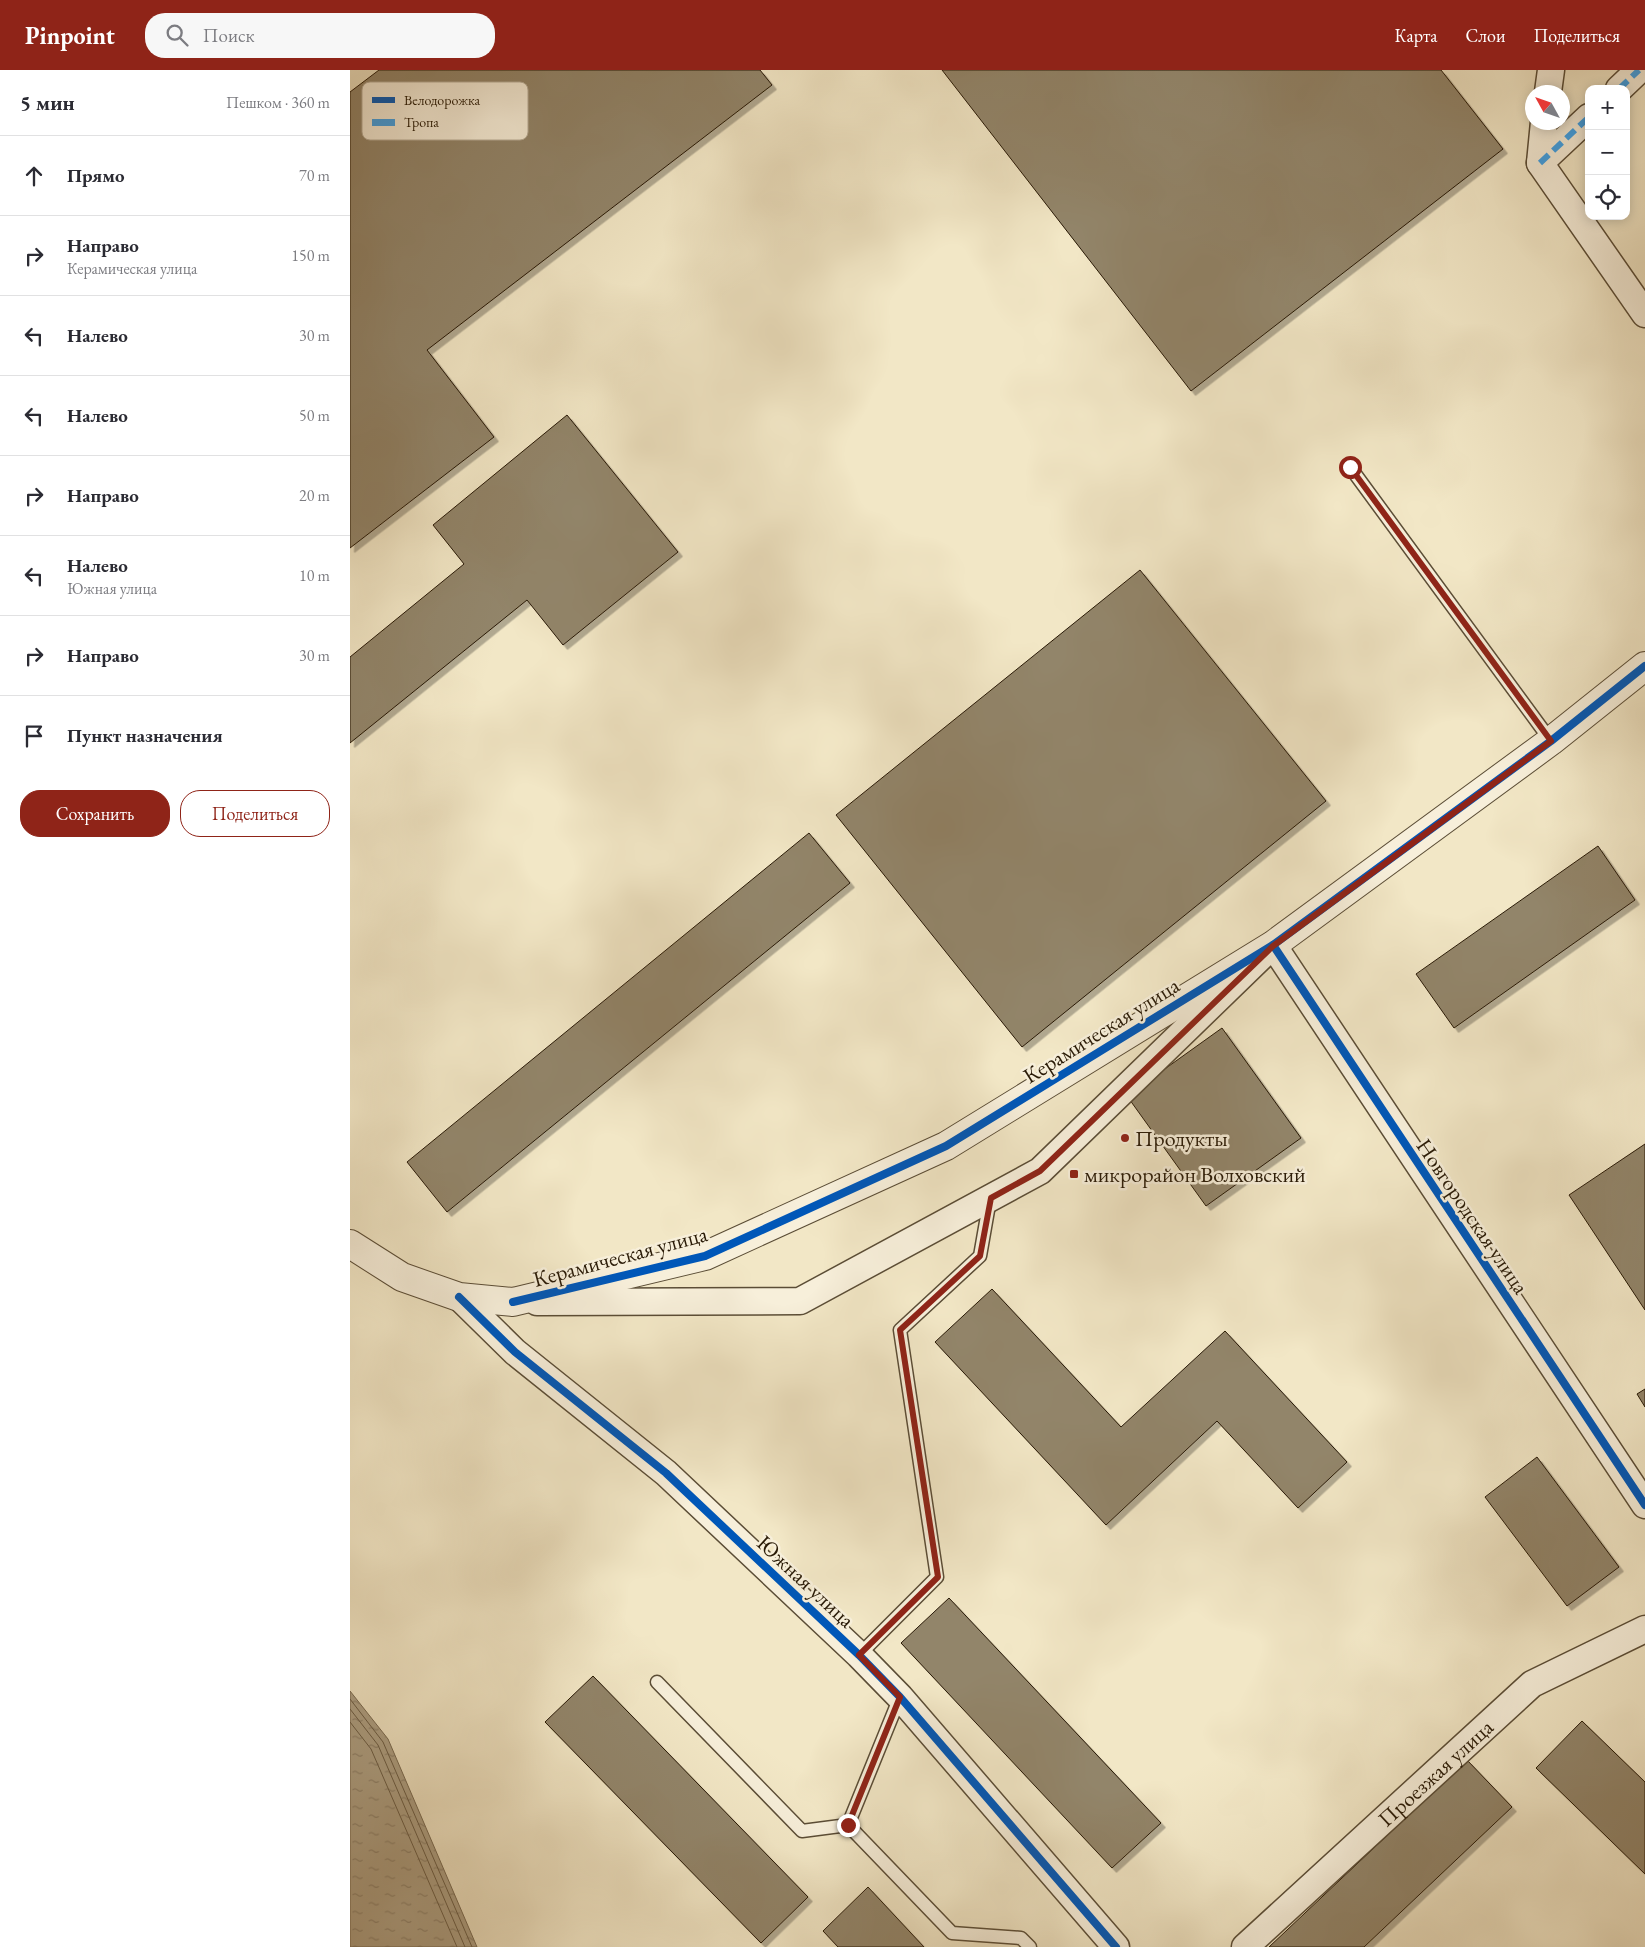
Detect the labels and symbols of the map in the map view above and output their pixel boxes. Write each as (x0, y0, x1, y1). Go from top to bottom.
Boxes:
legend (362, 82, 528, 140)
north arrow (1525, 85, 1570, 130)
text: Велодорожка (404, 91, 480, 109)
text: Тропа (404, 113, 439, 131)
route start (1339, 456, 1362, 479)
street label: Керамическая улица (1018, 971, 1185, 1090)
place label: Продукты (1135, 1124, 1228, 1153)
marker: Продукты (1119, 1132, 1131, 1144)
street label: Новгородская улица (1410, 1133, 1536, 1300)
place label: микрорайон Волховский (1084, 1160, 1306, 1189)
marker: микрорайон Волховский (1068, 1168, 1080, 1180)
street label: Керамическая улица (530, 1219, 711, 1294)
street label: Южная улица (750, 1529, 861, 1634)
street label: Проезжая улица (1372, 1713, 1500, 1833)
route end (837, 1814, 860, 1837)

